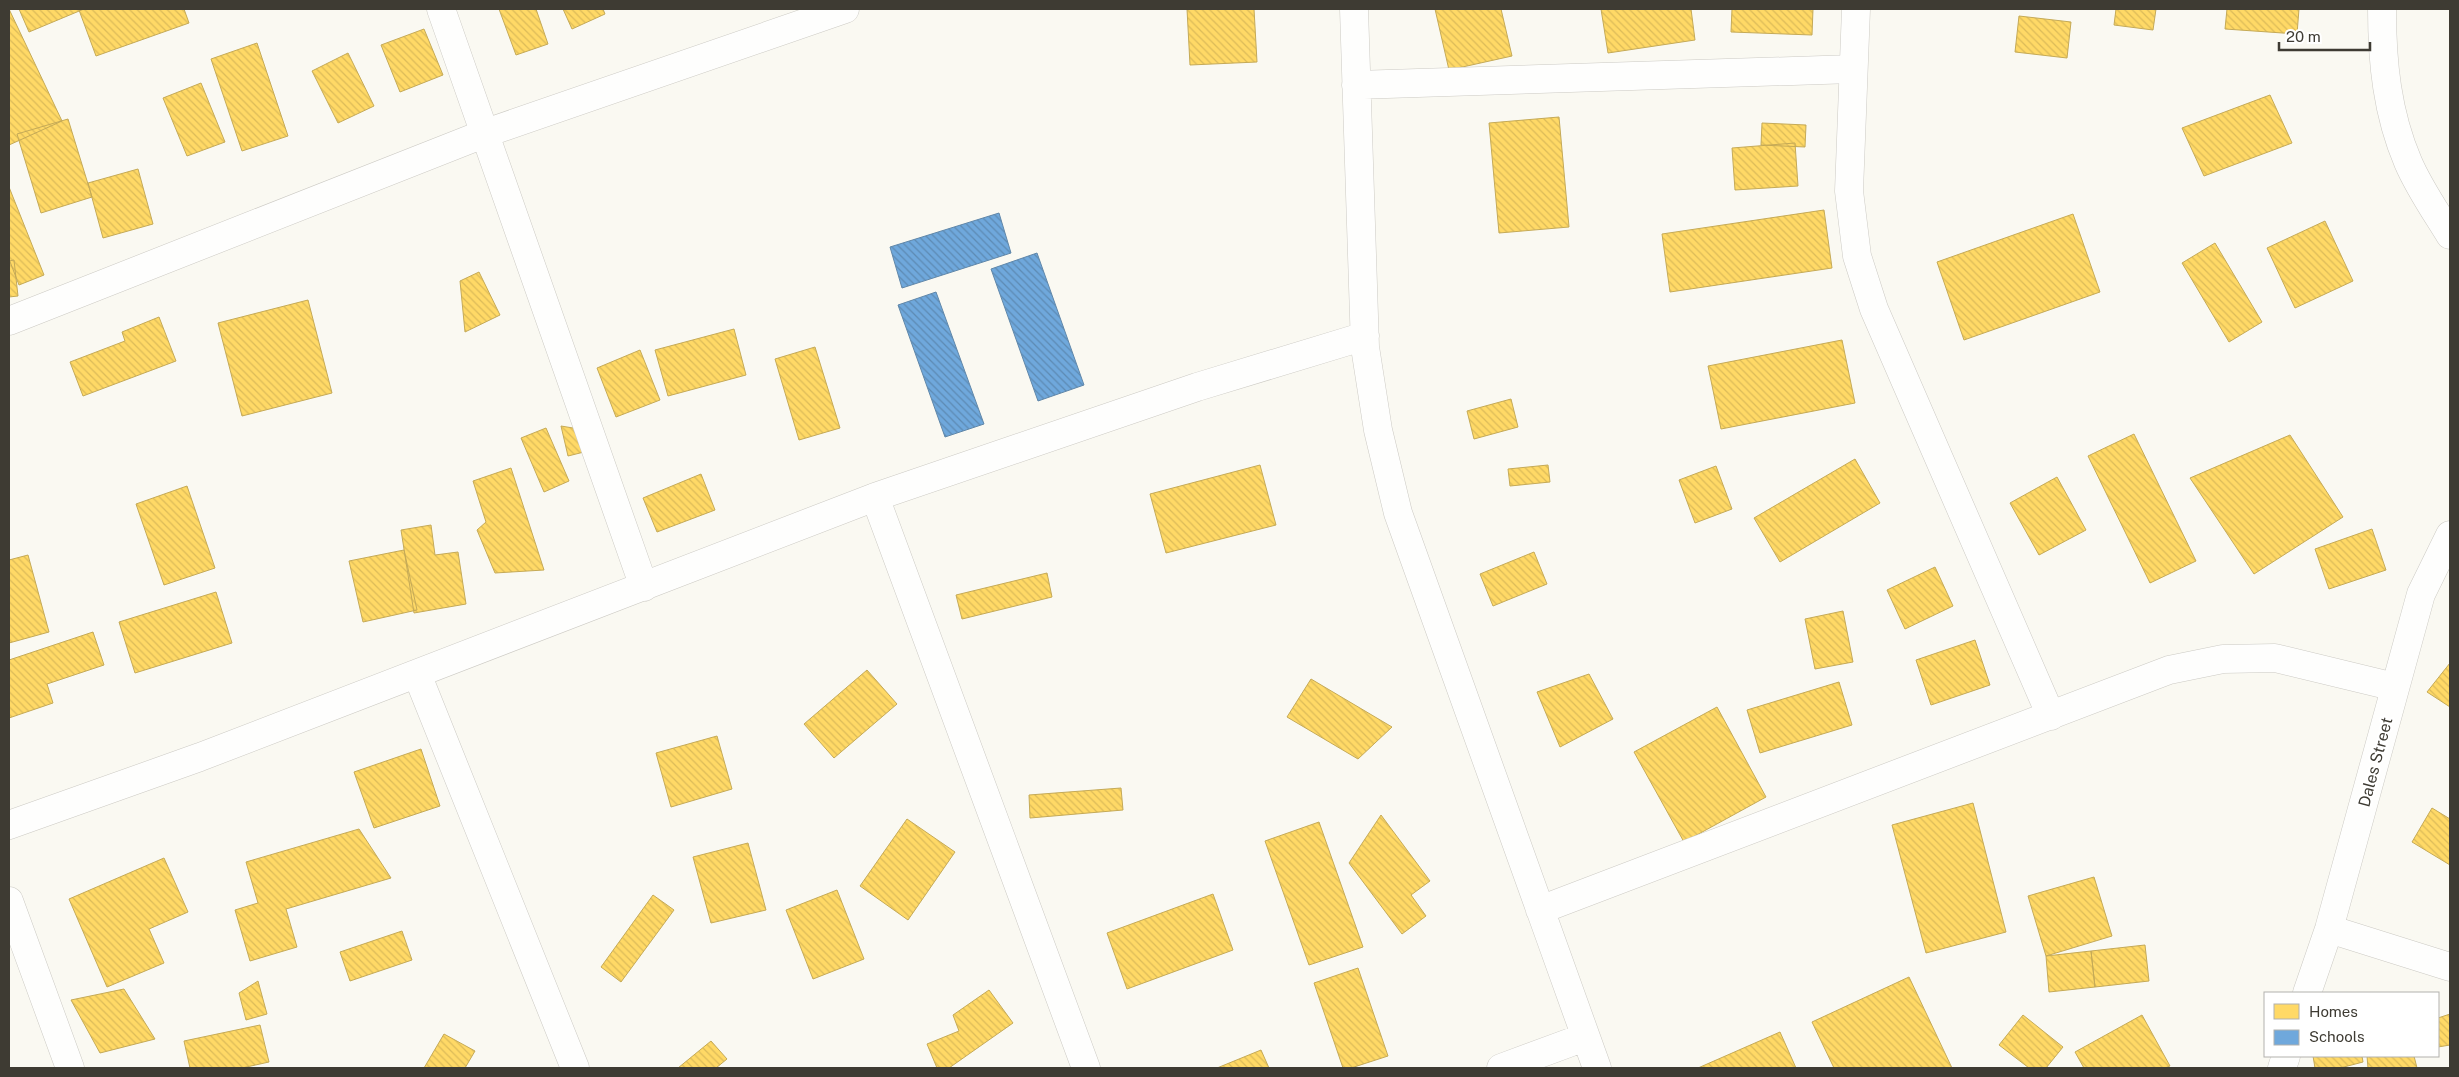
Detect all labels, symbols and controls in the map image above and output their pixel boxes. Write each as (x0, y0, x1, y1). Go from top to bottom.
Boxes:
scale bar (2279, 20, 2370, 52)
text: 20 m (2286, 28, 2321, 45)
street label: Dales Street (2354, 715, 2397, 809)
legend (2264, 992, 2439, 1057)
text: Homes (2309, 1003, 2358, 1020)
text: Schools (2309, 1028, 2365, 1045)

